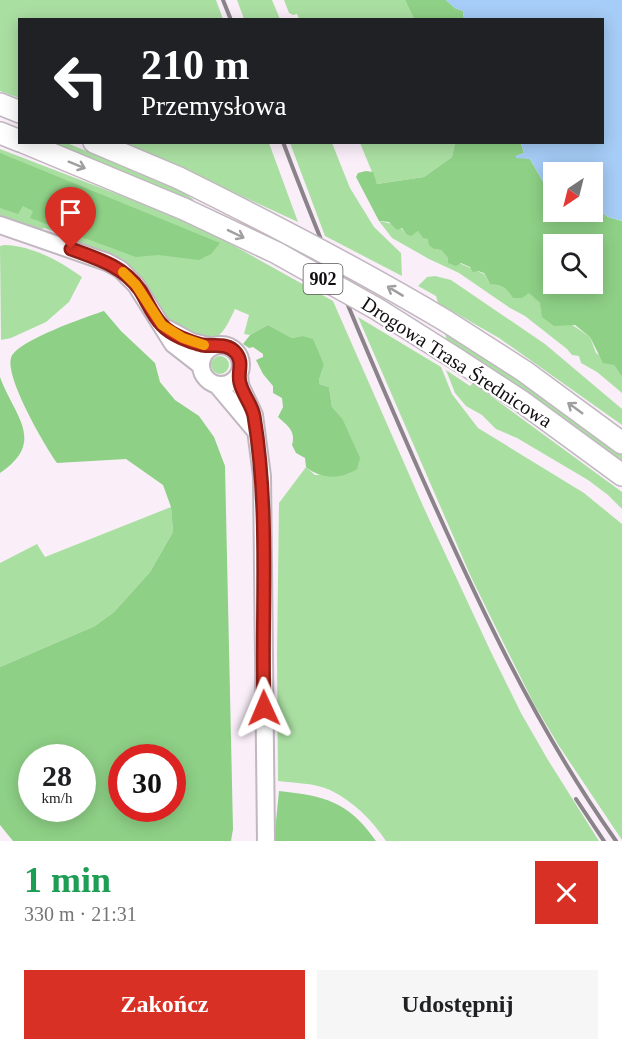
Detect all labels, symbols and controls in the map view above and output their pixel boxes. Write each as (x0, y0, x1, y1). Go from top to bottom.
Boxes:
icon: left (42, 42, 120, 120)
text: 210 m (141, 42, 250, 88)
text: Przemysłowa (141, 91, 286, 121)
one-way arrow (67, 160, 86, 171)
north arrow (543, 162, 603, 222)
map controls (543, 162, 603, 294)
pin (45, 187, 96, 249)
icon: arrive (54, 196, 87, 229)
one-way arrow (227, 228, 245, 240)
button: search (543, 234, 603, 294)
road number: 902 (304, 264, 342, 294)
one-way arrow (387, 284, 404, 296)
street label: Drogowa Trasa Średnicowa (357, 291, 557, 433)
one-way arrow (567, 402, 583, 415)
position arrow (232, 676, 296, 740)
speed limit sign: 30 (108, 744, 186, 822)
text: 28 (42, 759, 72, 792)
text: km/h (42, 790, 72, 806)
text: 1 min (24, 860, 111, 900)
button: close (535, 861, 598, 924)
text: 330 m · 21:31 (24, 903, 137, 925)
button: Zakończ (24, 970, 305, 1039)
button: Udostępnij (317, 970, 598, 1039)

